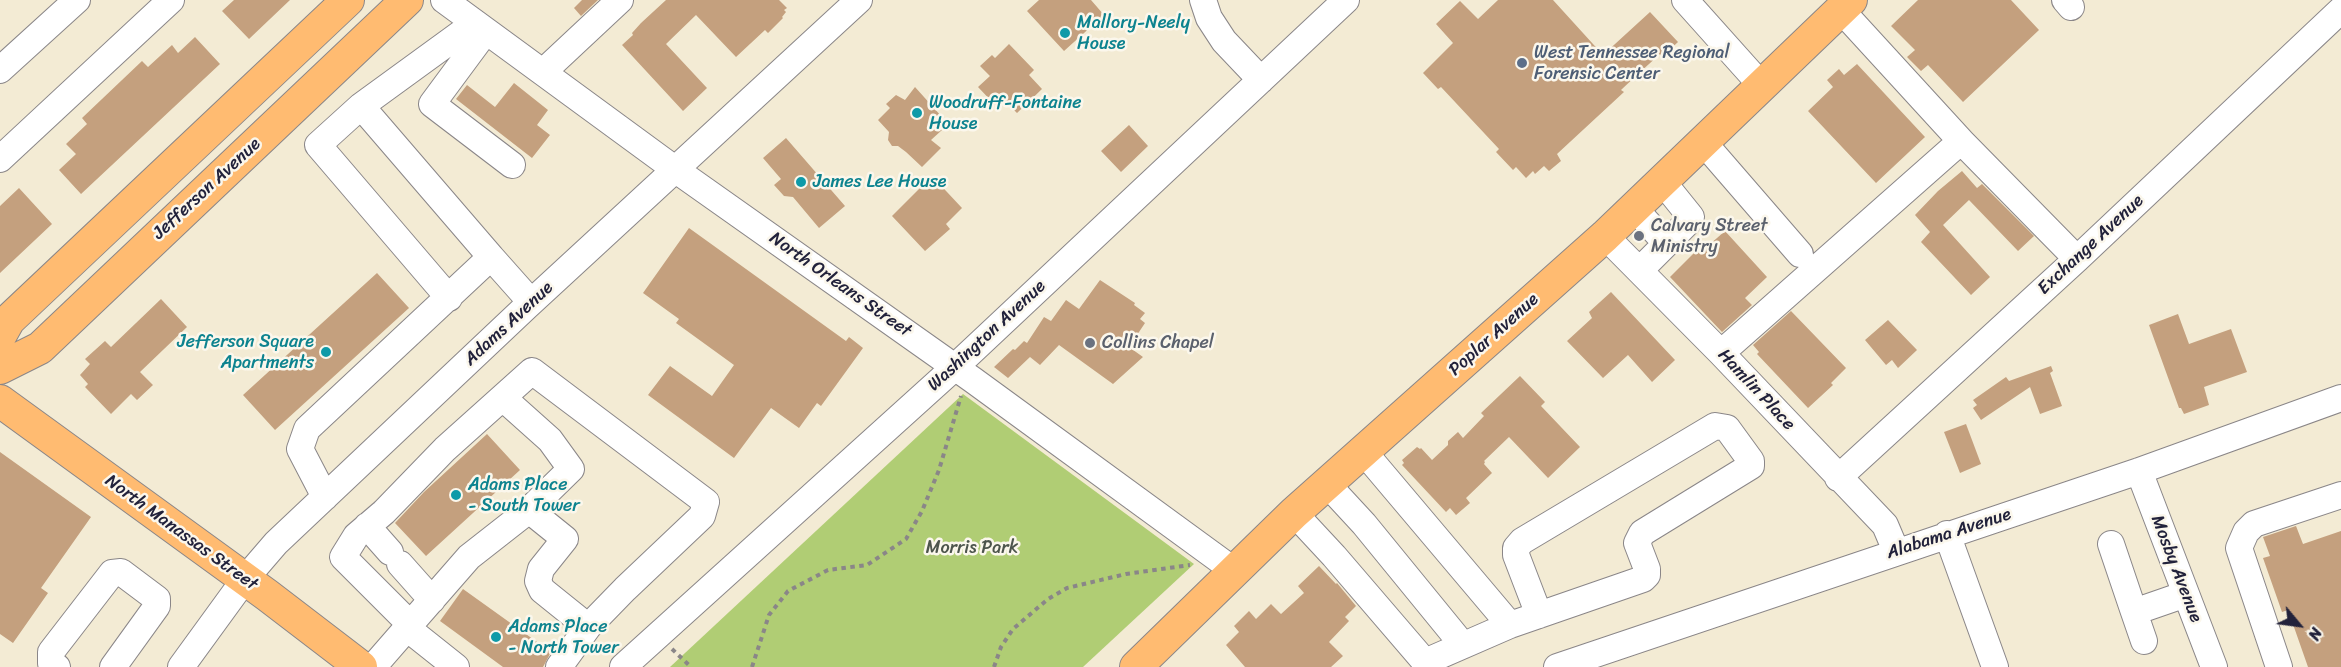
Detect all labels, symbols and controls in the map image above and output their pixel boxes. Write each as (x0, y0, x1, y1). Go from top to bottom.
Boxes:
place label: Mallory-Neely House (1077, 12, 1190, 54)
marker: Mallory-Neely House (1058, 26, 1072, 40)
place label: West Tennessee Regional Forensic Center (1534, 42, 1730, 84)
marker: West Tennessee Regional Forensic Center (1515, 56, 1529, 70)
place label: Woodruff-Fontaine House (929, 92, 1082, 134)
marker: Woodruff-Fontaine House (910, 106, 924, 120)
street label: Jefferson Avenue (149, 134, 265, 244)
place label: James Lee House (813, 171, 947, 193)
marker: James Lee House (794, 175, 808, 189)
street label: Exchange Avenue (2034, 190, 2148, 300)
place label: Calvary Street Ministry (1651, 215, 1768, 258)
street label: North Orleans Street (765, 228, 915, 342)
marker: Calvary Street Ministry (1632, 229, 1646, 243)
street label: Washington Avenue (924, 276, 1050, 396)
street label: Adams Avenue (460, 277, 558, 371)
street label: Poplar Avenue (1445, 289, 1543, 381)
place label: Jefferson Square Apartments (177, 331, 314, 374)
place label: Collins Chapel (1102, 332, 1214, 354)
marker: Collins Chapel (1083, 336, 1097, 350)
marker: Jefferson Square Apartments (319, 345, 333, 359)
street label: Hamlin Place (1713, 345, 1799, 435)
street label: North Manassas Street (100, 470, 262, 596)
place label: Adams Place - South Tower (468, 474, 580, 516)
marker: Adams Place - South Tower (449, 488, 463, 502)
street label: Alabama Avenue (1884, 504, 2014, 564)
street label: Mosby Avenue (2146, 512, 2206, 626)
park label: Morris Park (926, 537, 1018, 559)
north arrow (2269, 595, 2329, 655)
place label: Adams Place - North Tower (508, 616, 619, 658)
text: N (2300, 622, 2331, 646)
marker: Adams Place - North Tower (489, 630, 503, 644)

